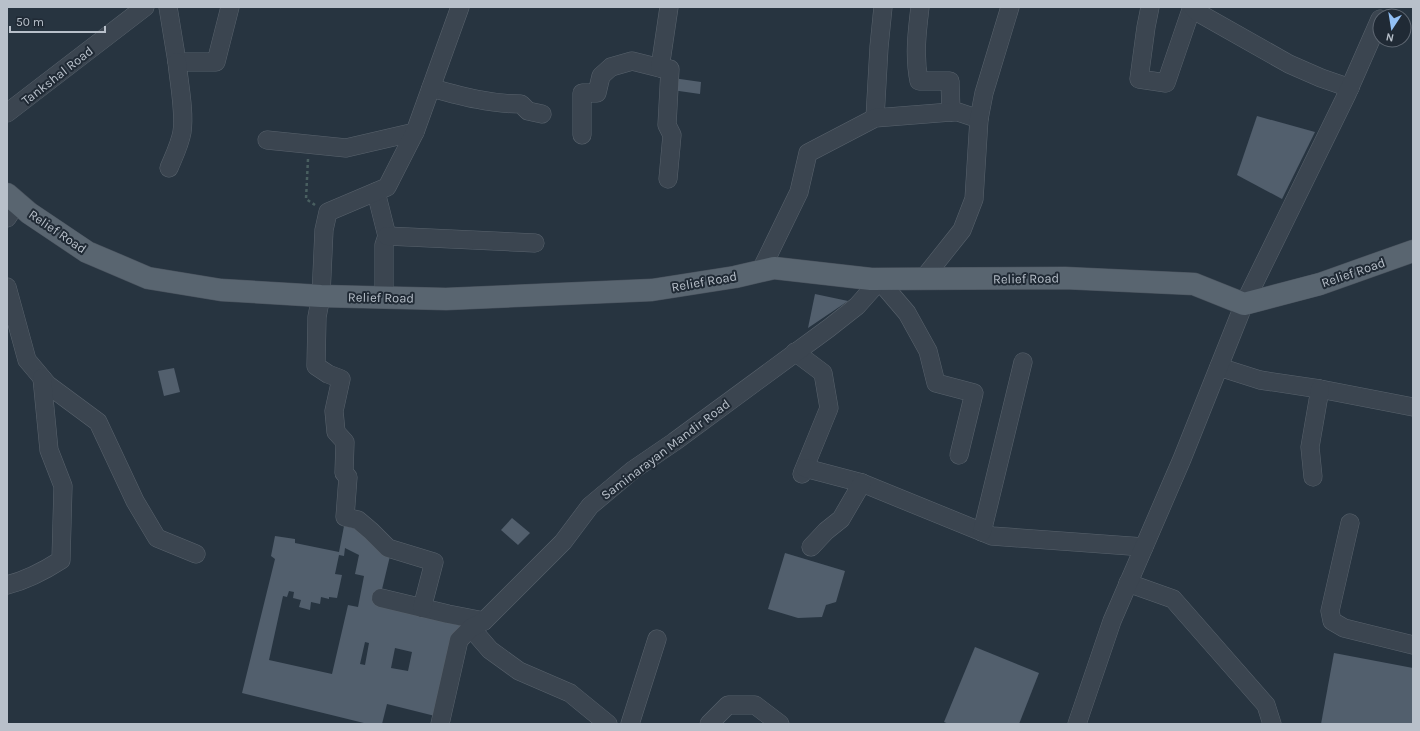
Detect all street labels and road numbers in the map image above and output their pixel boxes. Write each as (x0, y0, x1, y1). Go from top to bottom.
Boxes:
street label: Tankshal Road (19, 43, 96, 108)
street label: Relief Road (26, 207, 89, 256)
street label: Relief Road (1319, 255, 1387, 290)
street label: Relief Road (670, 268, 738, 295)
street label: Relief Road (993, 270, 1059, 287)
street label: Relief Road (348, 289, 414, 306)
street label: Saminarayan Mandir Road (598, 396, 733, 503)

